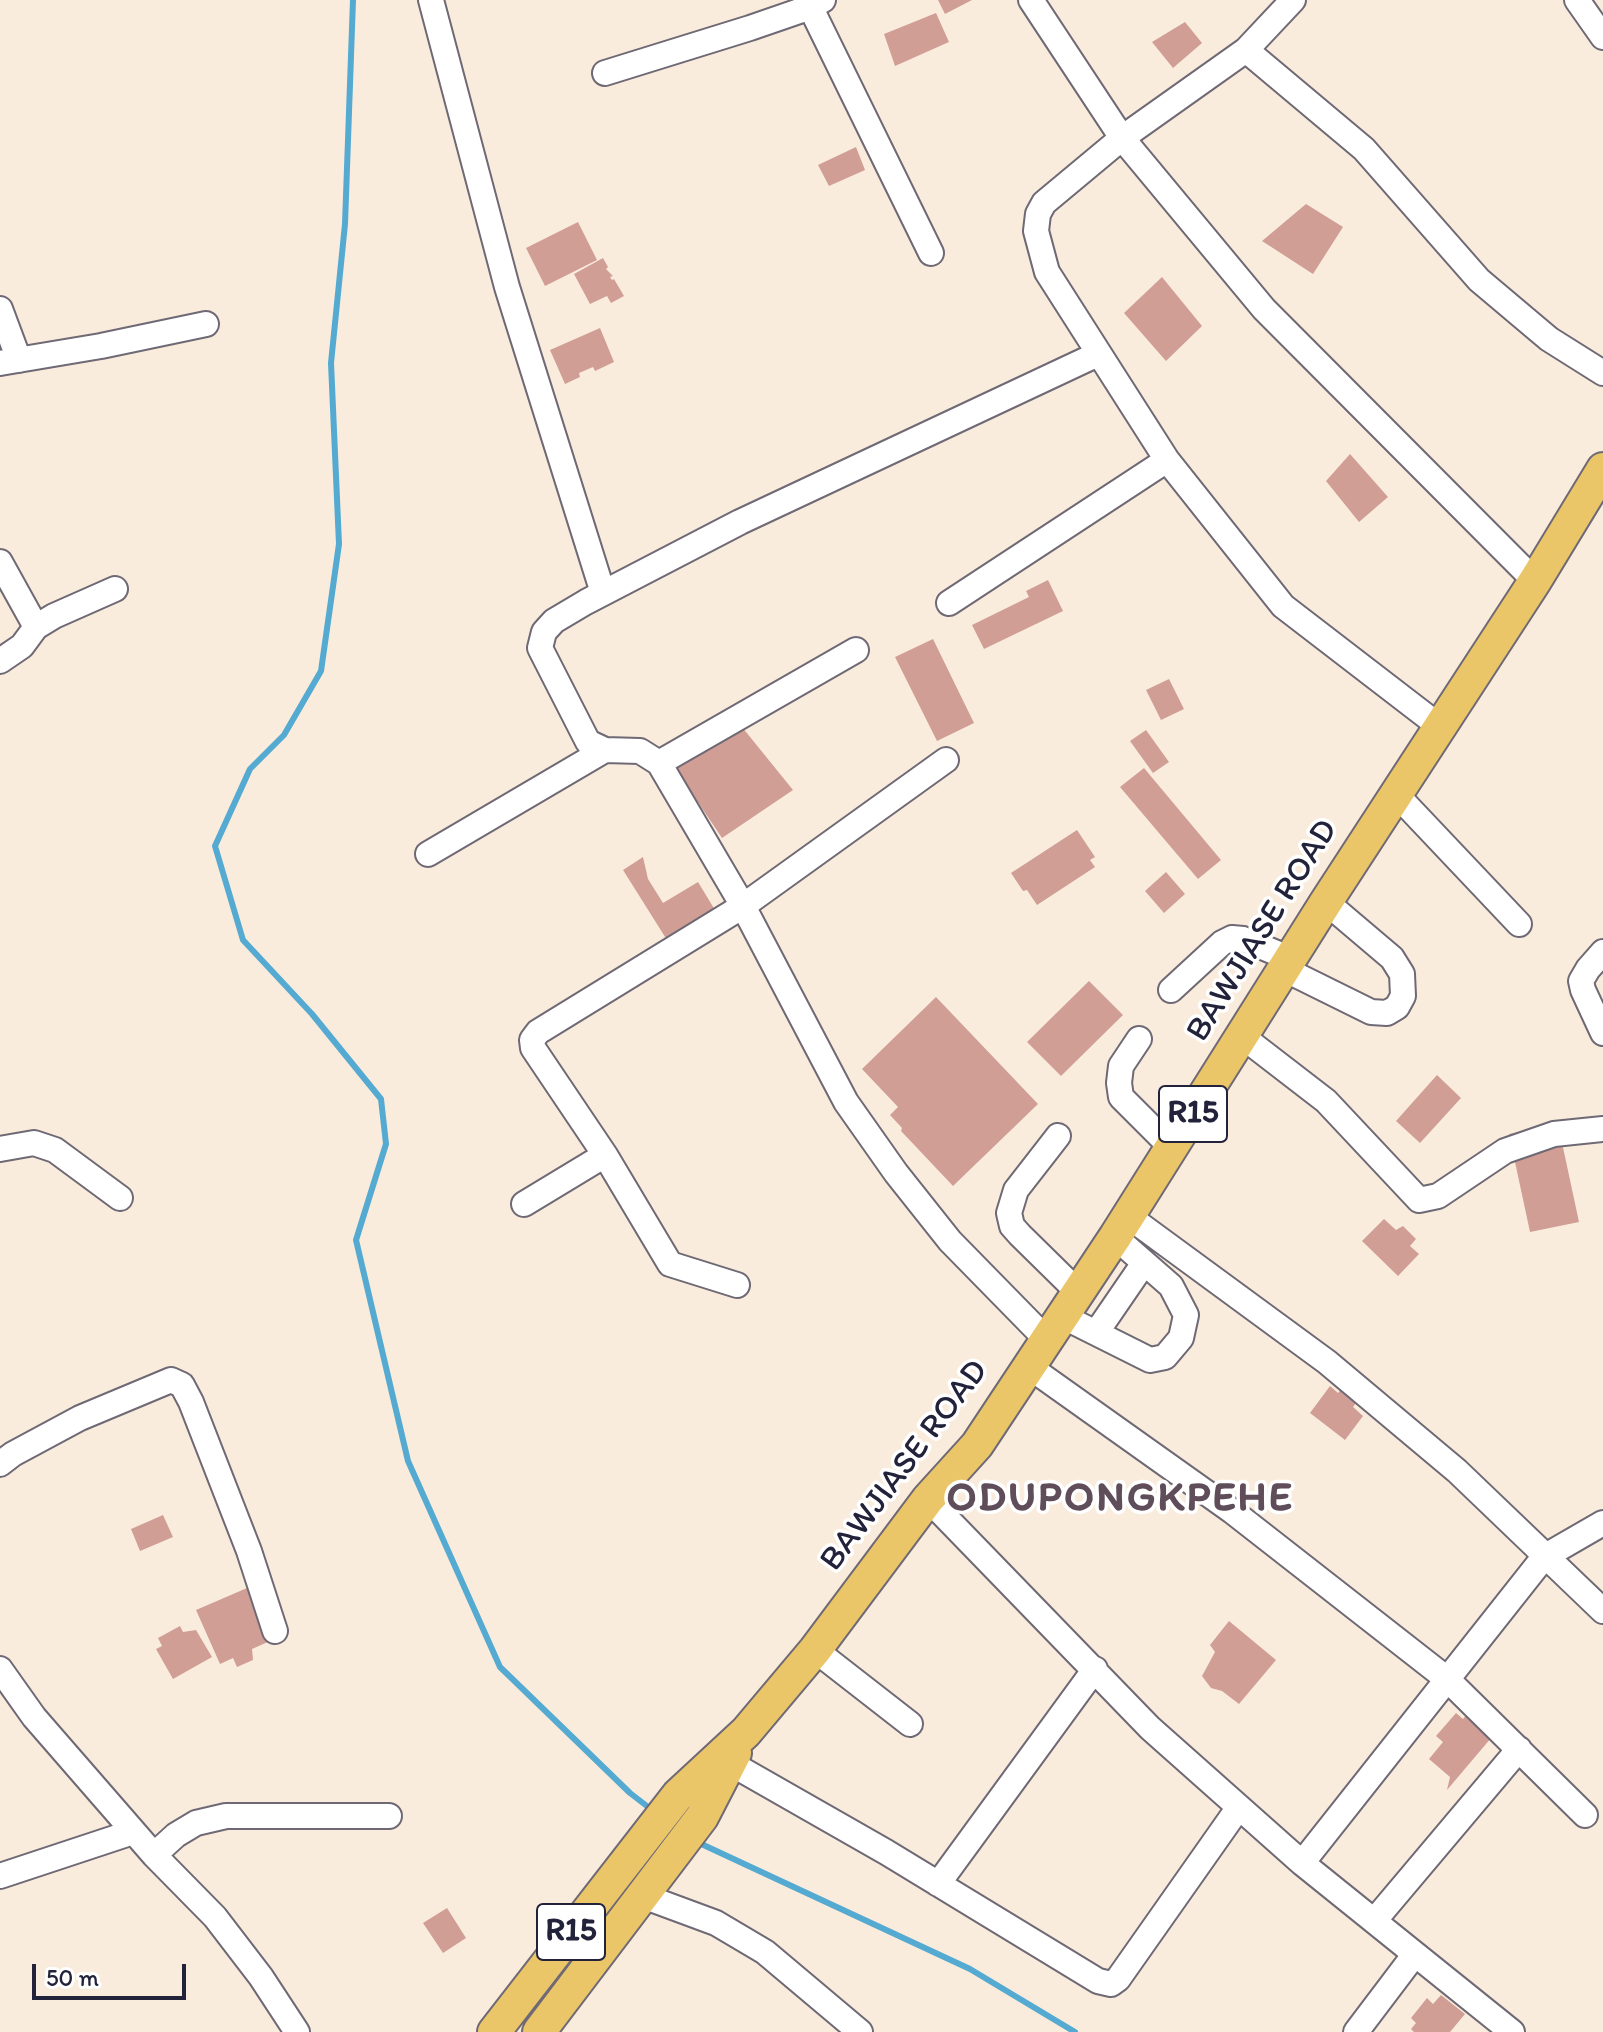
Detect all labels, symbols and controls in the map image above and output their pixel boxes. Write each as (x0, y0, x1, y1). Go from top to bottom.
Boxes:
street label: BAWJIASE ROAD (1178, 813, 1348, 1049)
road number: R15 (1159, 1086, 1227, 1142)
street label: BAWJIASE ROAD (812, 1352, 998, 1580)
district label: ODUPONGKPEHE (946, 1474, 1294, 1524)
road number: R15 (537, 1904, 605, 1960)
scale bar (36, 1948, 190, 1998)
text: 50 m (46, 1963, 99, 1992)

